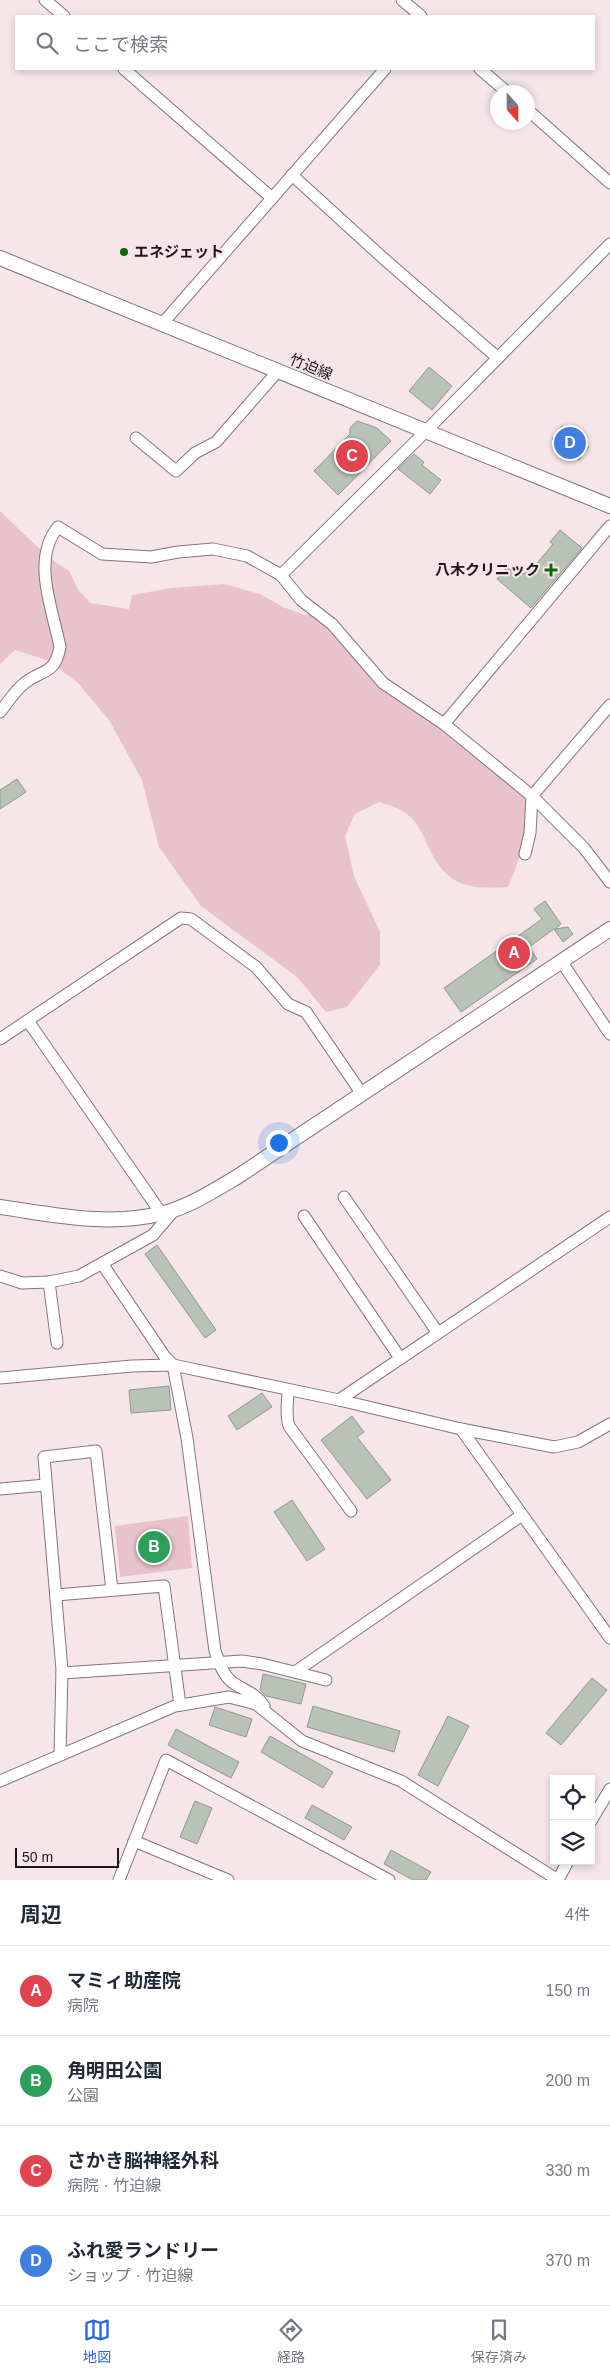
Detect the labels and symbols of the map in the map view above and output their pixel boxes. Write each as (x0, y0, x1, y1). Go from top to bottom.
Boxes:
north arrow (490, 85, 535, 130)
place label: エネジェット (134, 243, 224, 260)
marker: エネジェット (118, 246, 130, 258)
street label: 竹迫線 (287, 350, 335, 383)
pin: D (554, 424, 586, 462)
pin: C (336, 437, 368, 475)
place label: 八木クリニック (435, 561, 540, 578)
marker: 八木クリニック (544, 563, 558, 577)
pin: A (498, 934, 530, 972)
your location (266, 1130, 292, 1156)
pin: B (138, 1528, 170, 1566)
scale bar (15, 1845, 119, 1868)

